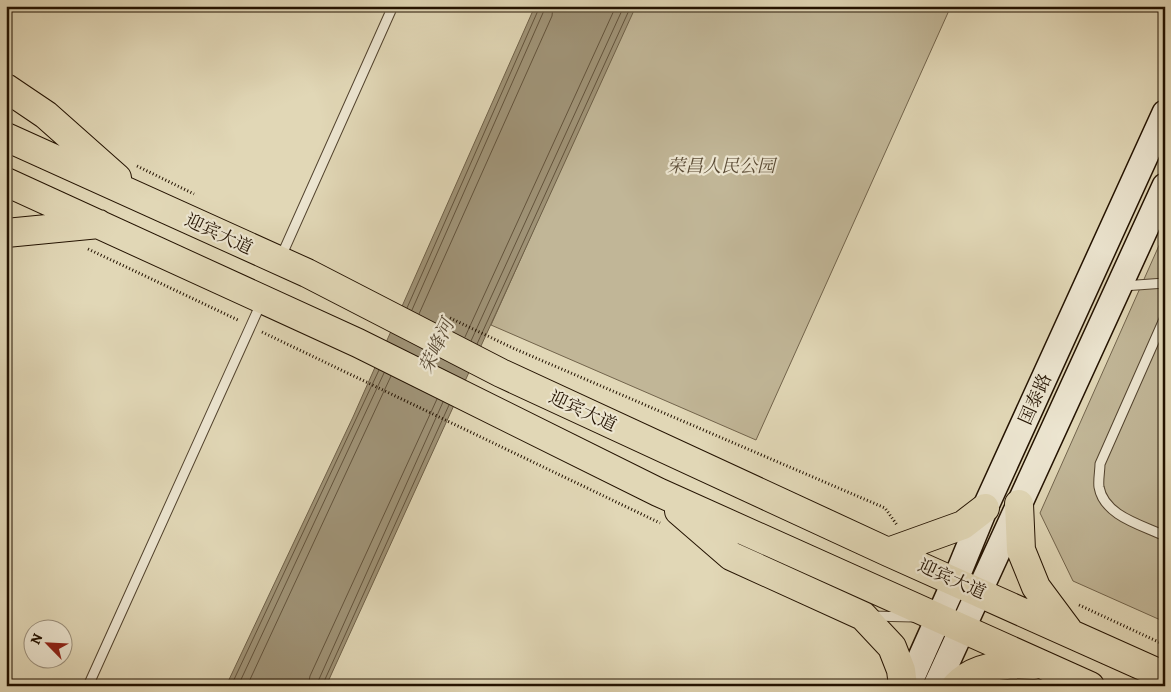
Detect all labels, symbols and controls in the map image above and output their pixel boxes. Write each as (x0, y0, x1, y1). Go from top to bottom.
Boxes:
park label: 荣昌人民公园 (667, 154, 778, 178)
street label: 迎宾大道 (181, 208, 257, 260)
water label: 荣峰河 (413, 312, 462, 378)
street label: 国泰路 (1013, 369, 1057, 429)
street label: 迎宾大道 (545, 385, 621, 437)
street label: 迎宾大道 (914, 553, 990, 605)
north arrow (22, 620, 72, 670)
text: N (26, 630, 47, 647)

